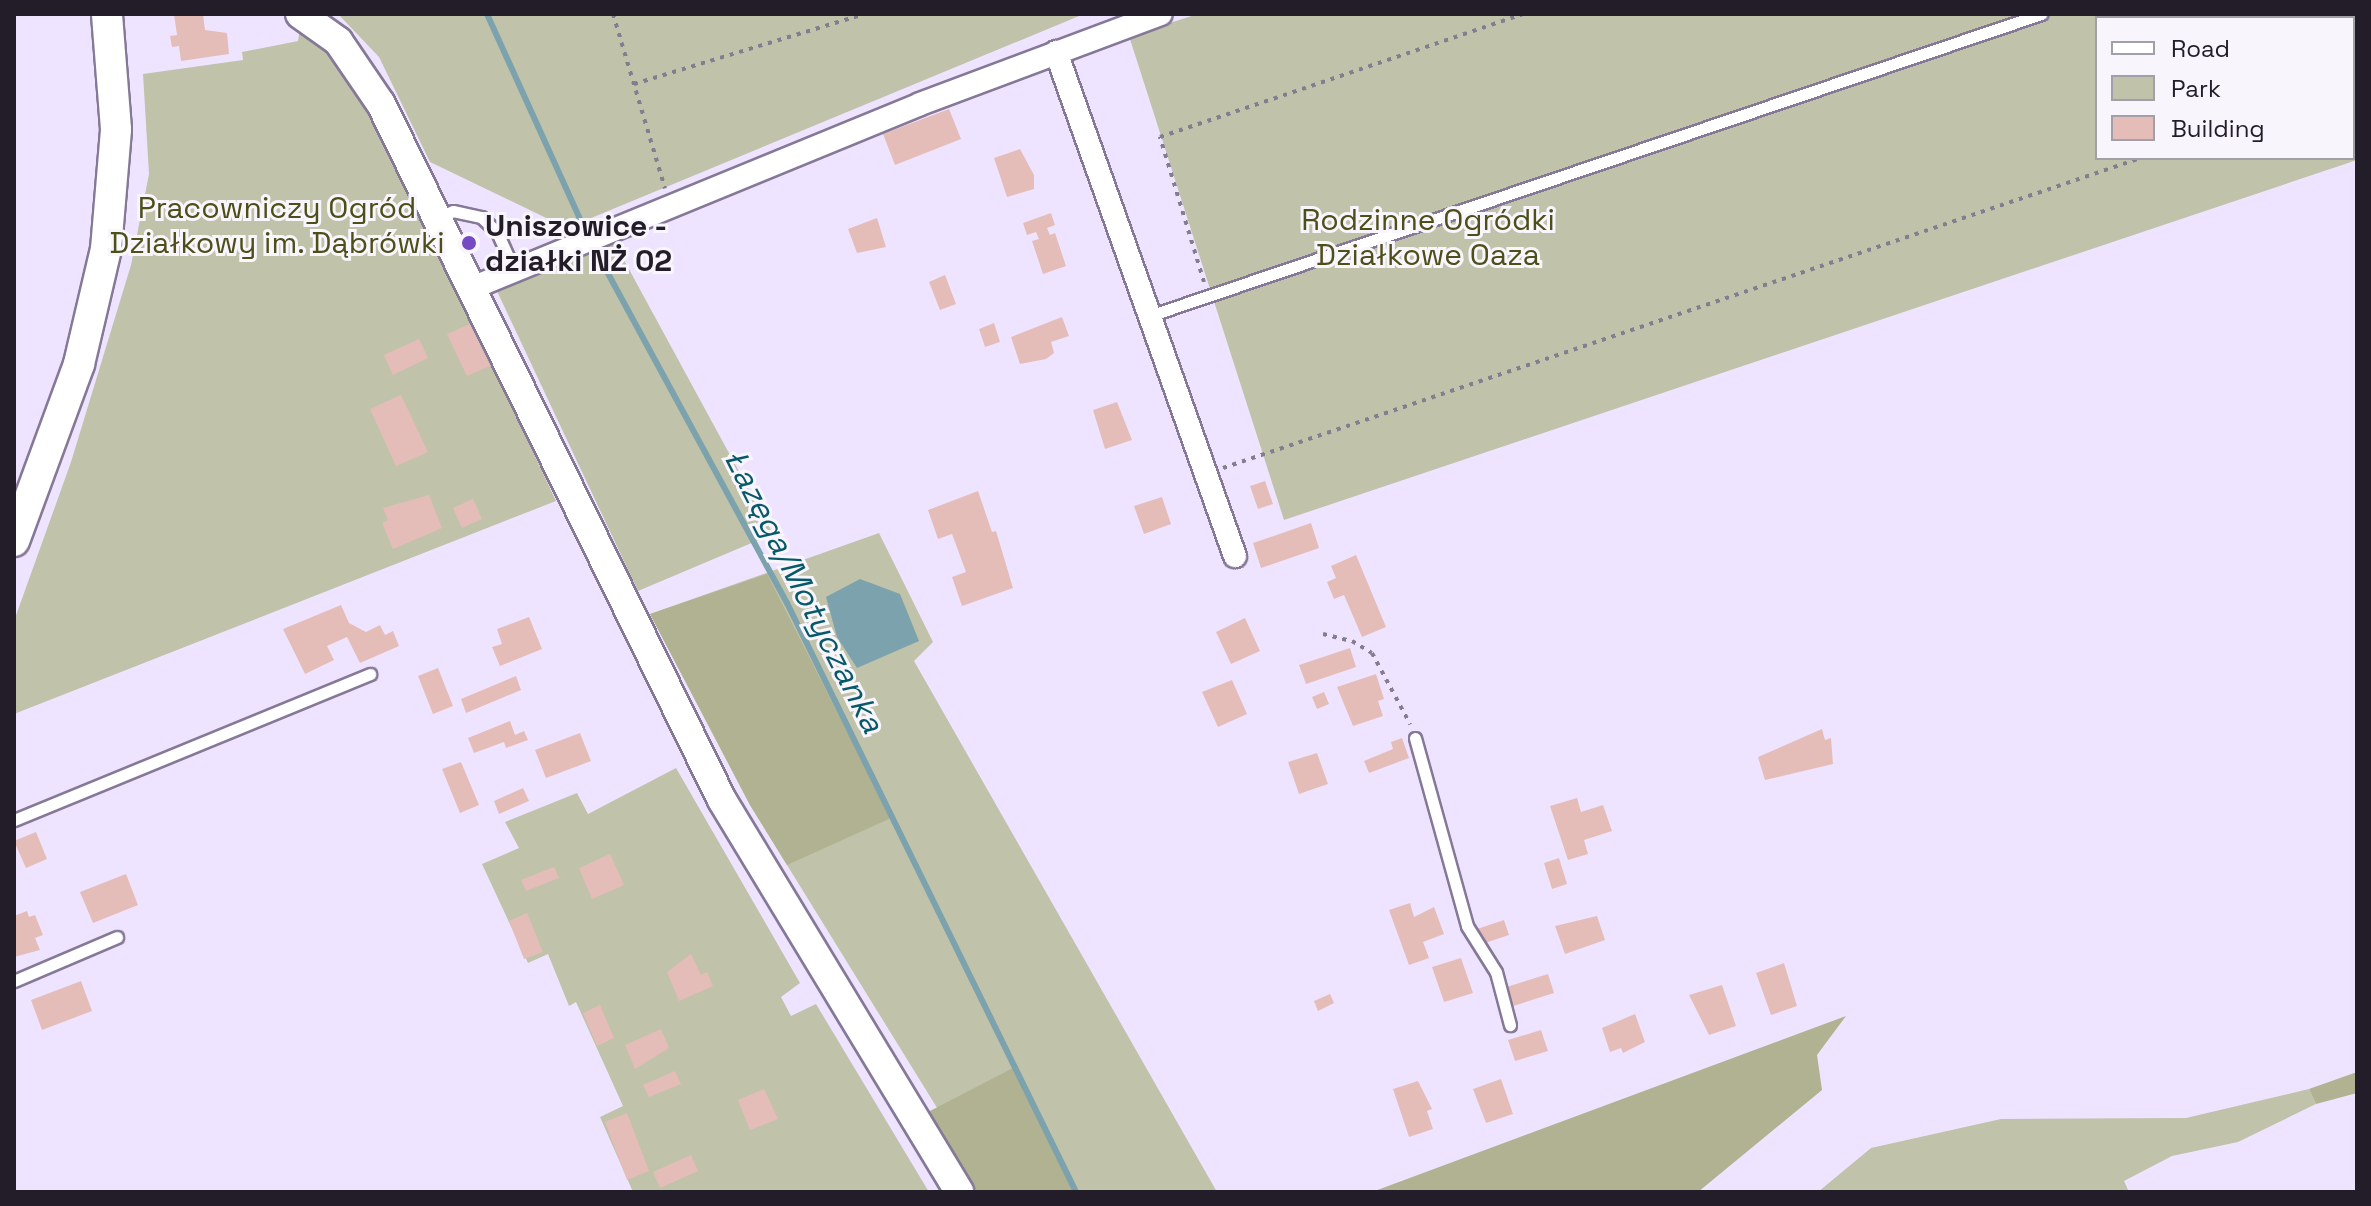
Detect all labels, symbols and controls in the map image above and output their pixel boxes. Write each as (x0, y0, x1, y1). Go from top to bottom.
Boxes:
legend (2095, 16, 2355, 160)
text: Road (2171, 33, 2230, 64)
text: Park (2171, 73, 2221, 104)
text: Building (2171, 113, 2265, 144)
park label: Pracowniczy Ogród Działkowy im. Dąbrówki (109, 190, 445, 260)
park label: Rodzinne Ogródki Działkowe Oaza (1301, 202, 1555, 272)
place label: Uniszowice - działki NŻ 02 (485, 208, 672, 278)
marker: Uniszowice - działki NŻ 02 (460, 234, 478, 252)
water label: Łazęga/Motyczanka (716, 443, 892, 739)

